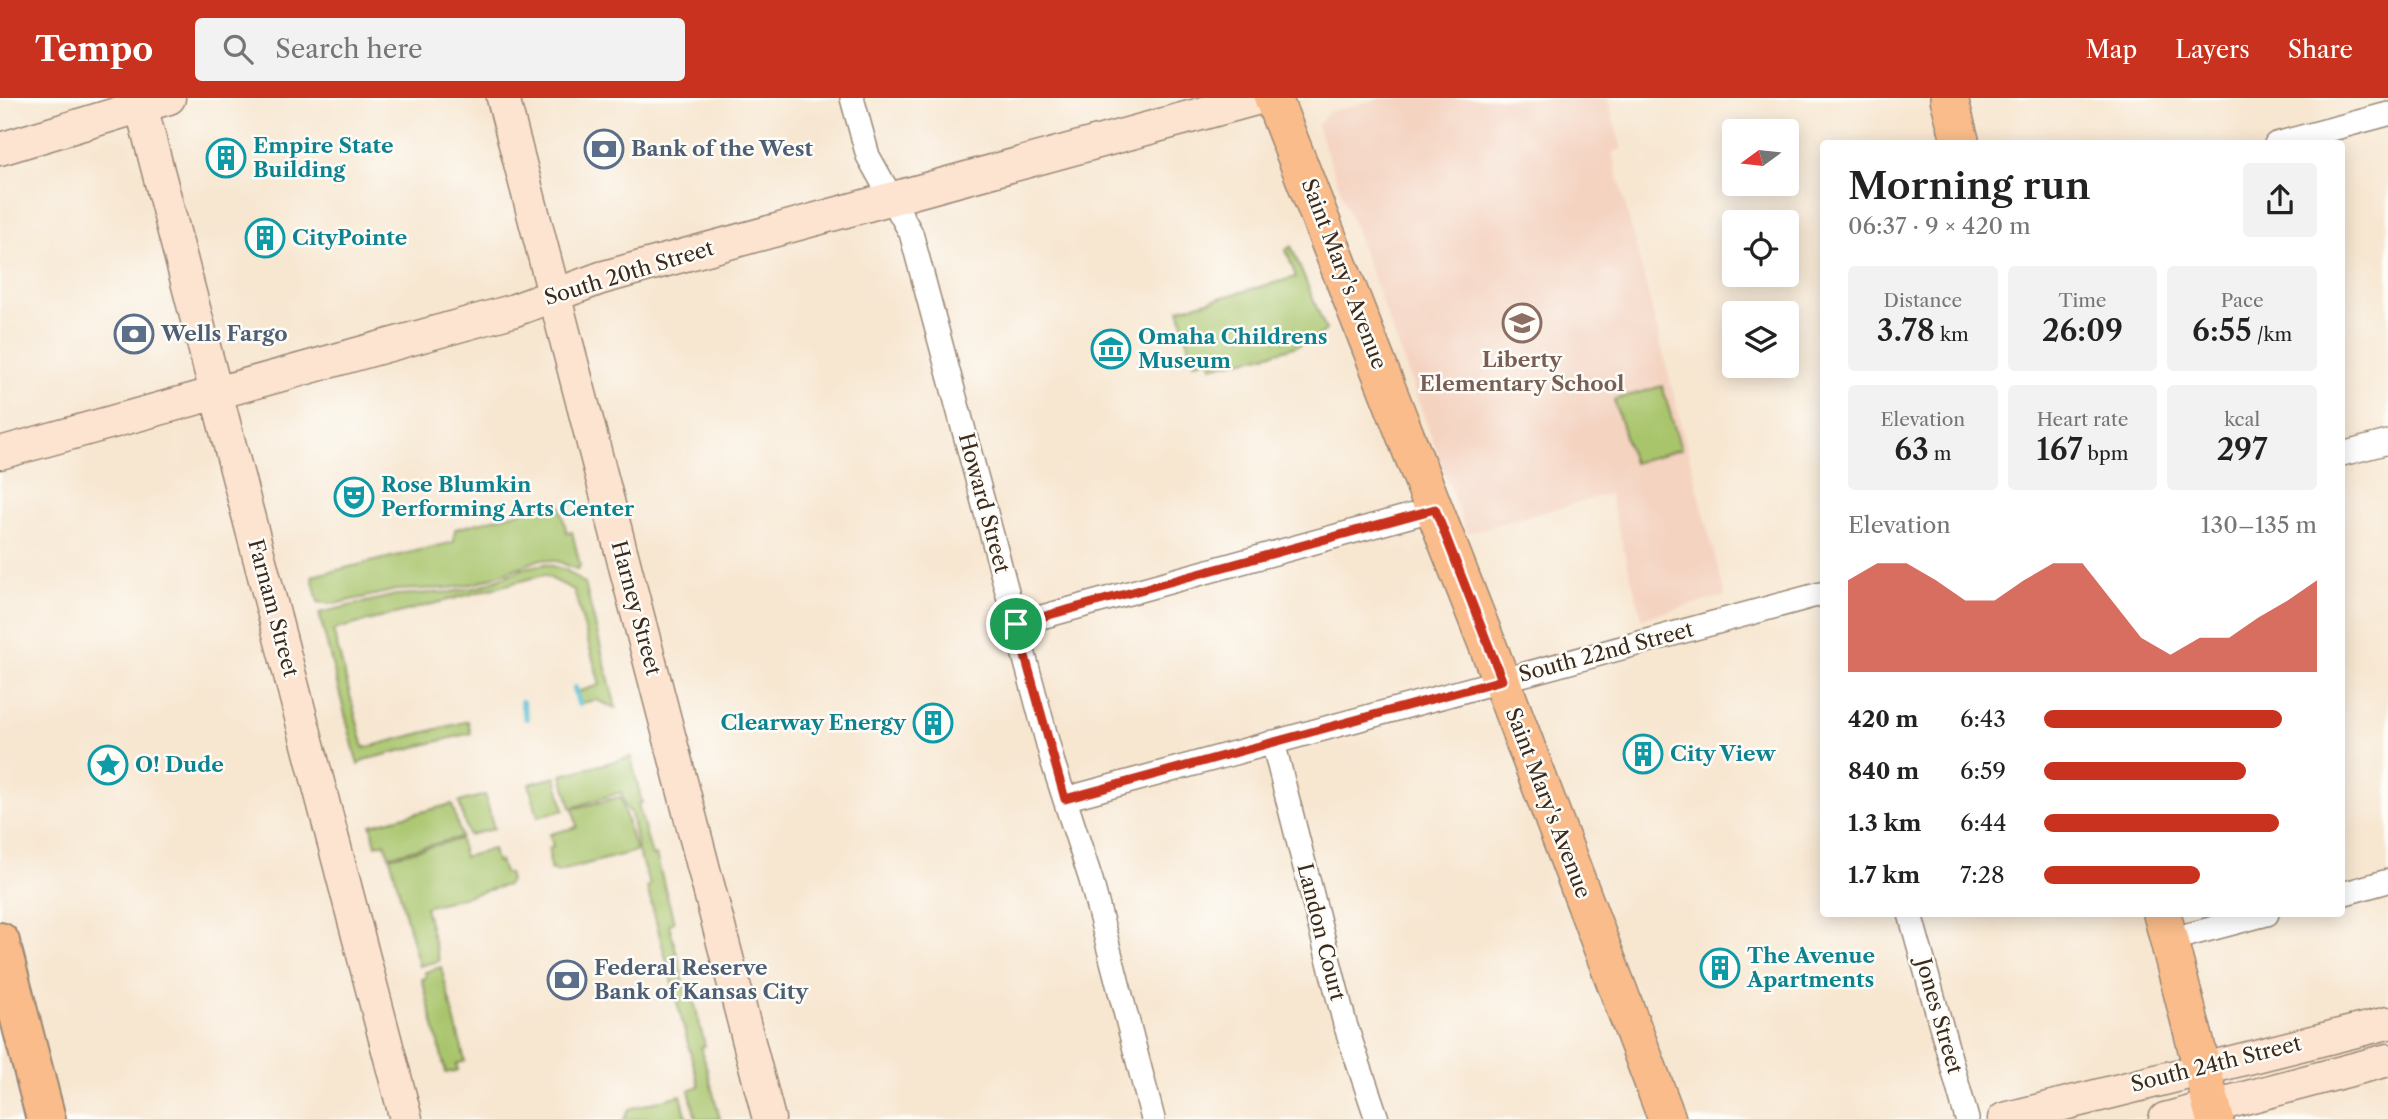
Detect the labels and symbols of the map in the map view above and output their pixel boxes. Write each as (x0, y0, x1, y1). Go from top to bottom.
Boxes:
north arrow (1722, 119, 1799, 196)
bank icon: Bank of the West (583, 128, 625, 170)
place label: Empire State Building (253, 133, 394, 182)
place label: Bank of the West (631, 136, 813, 161)
building icon: Empire State Building (205, 137, 247, 179)
street label: Saint Mary's Avenue (1297, 175, 1392, 372)
building icon: CityPointe (244, 217, 286, 259)
place label: CityPointe (292, 225, 407, 250)
street label: South 20th Street (541, 235, 717, 310)
school or university icon: Liberty Elementary School (1501, 302, 1543, 344)
bank icon: Wells Fargo (113, 313, 155, 355)
place label: Wells Fargo (160, 321, 288, 346)
place label: Omaha Childrens Museum (1138, 324, 1328, 373)
museum icon: Omaha Childrens Museum (1090, 328, 1132, 370)
place label: Liberty Elementary School (1420, 347, 1624, 396)
street label: Howard Street (954, 430, 1015, 576)
place label: Rose Blumkin Performing Arts Center (381, 472, 635, 521)
theatre icon: Rose Blumkin Performing Arts Center (333, 476, 375, 518)
street label: Farnam Street (243, 536, 304, 680)
street label: Harney Street (607, 538, 667, 678)
pin (986, 594, 1046, 654)
street label: South 22nd Street (1516, 616, 1696, 687)
building icon: Clearway Energy (912, 702, 954, 744)
street label: Saint Mary's Avenue (1501, 704, 1596, 901)
place label: Clearway Energy (720, 710, 907, 735)
building icon: City View (1622, 733, 1664, 775)
place label: City View (1670, 741, 1776, 766)
place icon: O! Dude (87, 744, 129, 786)
place label: O! Dude (135, 752, 224, 777)
street label: Landon Court (1292, 861, 1351, 1004)
place label: The Avenue Apartments (1746, 943, 1875, 992)
building icon: The Avenue Apartments (1699, 947, 1741, 989)
street label: Jones Street (1910, 952, 1968, 1077)
place label: Federal Reserve Bank of Kansas City (594, 955, 809, 1004)
bank icon: Federal Reserve Bank of Kansas City (546, 959, 588, 1001)
street label: South 24th Street (2128, 1030, 2304, 1097)

